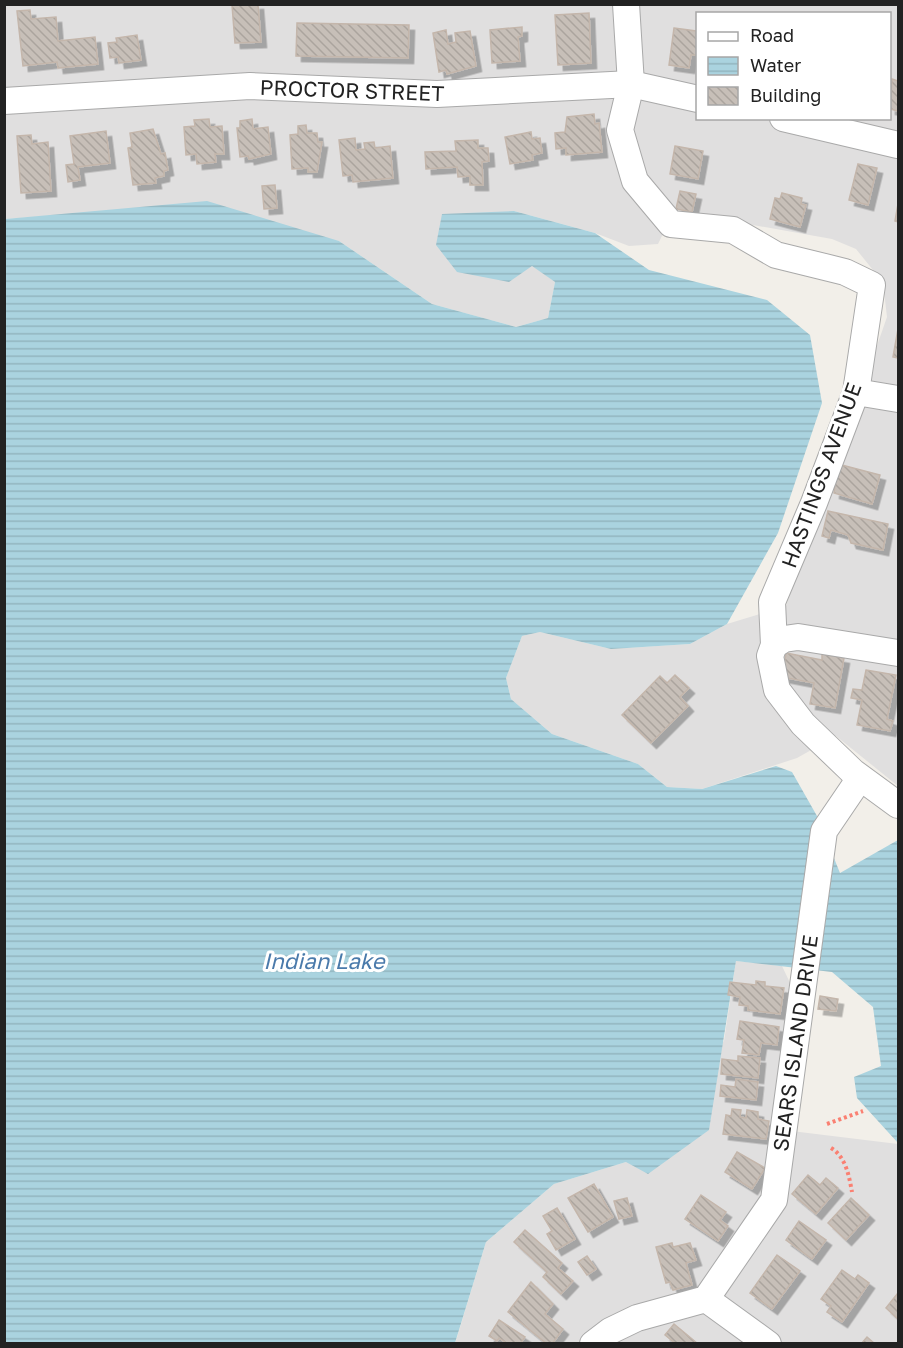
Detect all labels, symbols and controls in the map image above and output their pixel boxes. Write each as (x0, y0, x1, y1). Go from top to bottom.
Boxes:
legend (696, 12, 891, 120)
text: Road (750, 24, 794, 46)
text: Water (750, 54, 801, 76)
street label: PROCTOR STREET (259, 74, 445, 106)
text: Building (750, 84, 821, 106)
street label: HASTINGS AVENUE (775, 379, 867, 571)
street label: SEARS ISLAND DRIVE (767, 933, 823, 1153)
water label: Indian Lake (263, 947, 387, 974)

